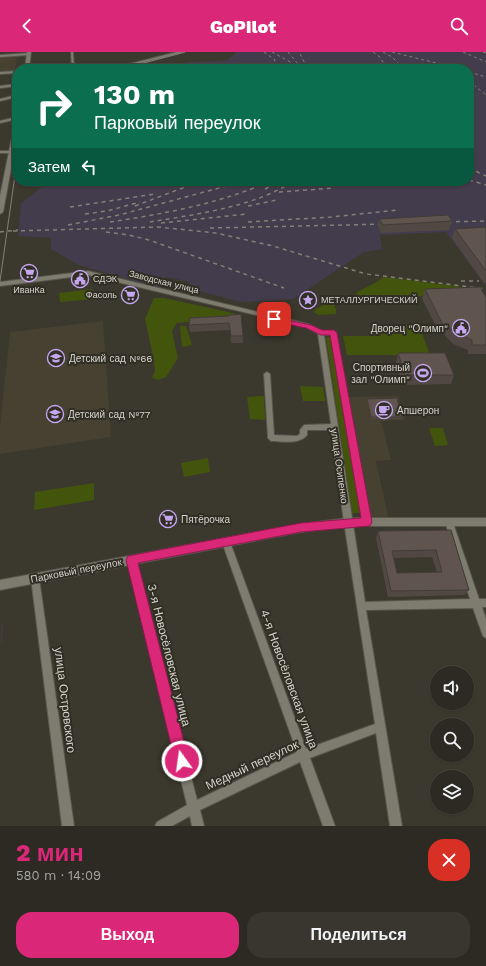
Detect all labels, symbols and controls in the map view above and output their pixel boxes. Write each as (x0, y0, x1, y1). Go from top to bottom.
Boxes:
icon: back (16, 15, 38, 37)
icon: search (448, 15, 470, 37)
text: GoPilot (210, 16, 276, 37)
text: 130 m (94, 78, 175, 111)
icon: right (28, 80, 80, 132)
text: Парковый переулок (94, 112, 261, 133)
icon: left (78, 156, 100, 178)
text: Затем (28, 158, 70, 176)
supermarket icon: ИванКа (19, 263, 39, 283)
street label: Заводская улица (128, 268, 200, 296)
public building icon: СДЭК (70, 269, 90, 289)
place label: СДЭК (93, 274, 118, 284)
place label: ИванКа (13, 285, 45, 295)
supermarket icon: Фасоль (120, 285, 140, 305)
place label: Фасоль (86, 290, 117, 300)
place icon: МЕТАЛЛУРГИЧЕСКИЙ (298, 290, 318, 310)
place label: МЕТАЛЛУРГИЧЕСКИЙ (321, 294, 417, 305)
pin (257, 302, 291, 336)
icon: arrive (263, 308, 285, 330)
public building icon: Дворец "Олимп" (451, 318, 471, 338)
place label: Дворец "Олимп" (371, 323, 448, 334)
school or university icon: Детский сад №66 (46, 348, 66, 368)
place label: Детский сад №66 (69, 353, 152, 364)
place label: Спортивный зал "Олимп" (351, 362, 410, 385)
sports icon: Спортивный зал "Олимп" (413, 363, 433, 383)
cafe icon: Апшерон (374, 400, 394, 420)
school or university icon: Детский сад №77 (45, 404, 65, 424)
place label: Апшерон (397, 405, 439, 416)
place label: Детский сад №77 (68, 409, 151, 420)
street label: улица Осипенко (329, 428, 350, 505)
supermarket icon: Пятёрочка (158, 509, 178, 529)
place label: Пятёрочка (181, 514, 230, 525)
street label: Парковый переулок (30, 556, 123, 585)
street label: 3-я Новосёловская улица (144, 582, 194, 728)
street label: 4-я Новосёловская улица (257, 608, 321, 751)
street label: улица Островского (52, 646, 78, 754)
map controls (430, 666, 474, 814)
button: sound (430, 666, 474, 710)
button: search (430, 718, 474, 762)
street label: Медный переулок (203, 737, 301, 793)
position arrow (161, 740, 203, 782)
button: layers (430, 770, 474, 814)
text: 2 мин (16, 839, 84, 867)
button: close (428, 839, 470, 881)
text: 580 m · 14:09 (16, 868, 101, 883)
button: Выход (16, 912, 239, 958)
button: Поделиться (247, 912, 470, 958)

